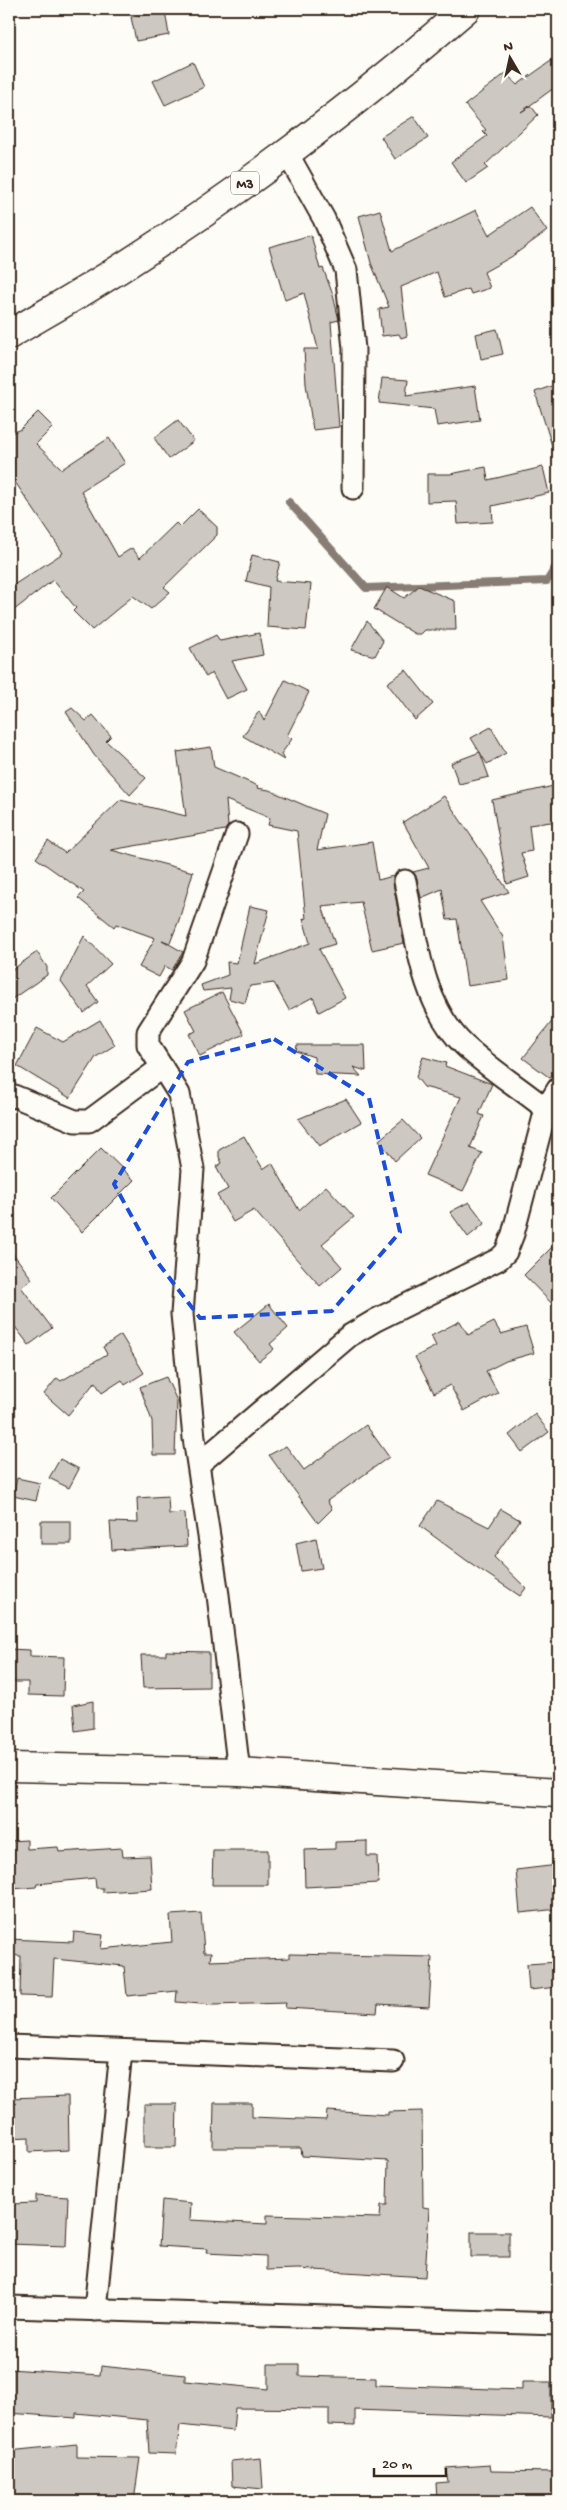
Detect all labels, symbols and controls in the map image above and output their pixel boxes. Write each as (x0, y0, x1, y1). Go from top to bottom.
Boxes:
north arrow (484, 32, 534, 82)
text: N (503, 39, 514, 57)
road number: M3 (231, 172, 259, 194)
scale bar (374, 2445, 447, 2477)
text: 20 m (382, 2456, 412, 2474)

